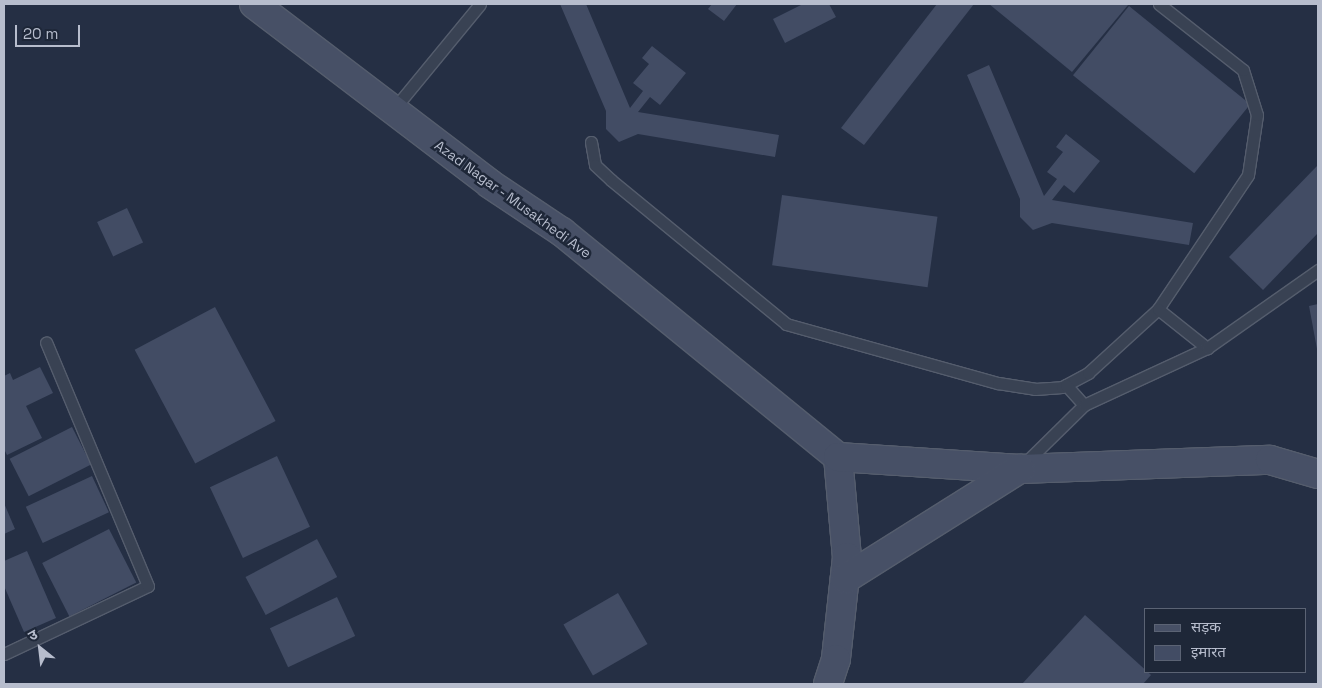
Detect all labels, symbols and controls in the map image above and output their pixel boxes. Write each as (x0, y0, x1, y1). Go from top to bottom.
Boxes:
scale bar (18, 15, 82, 47)
text: 20 m (23, 24, 58, 43)
street label: Azad Nagar - Musakhedi Ave (431, 136, 595, 262)
legend (1144, 608, 1307, 673)
text: सड़क (1191, 617, 1221, 636)
north arrow (15, 623, 65, 673)
text: उ (25, 625, 41, 645)
text: इमारत (1191, 642, 1226, 661)

